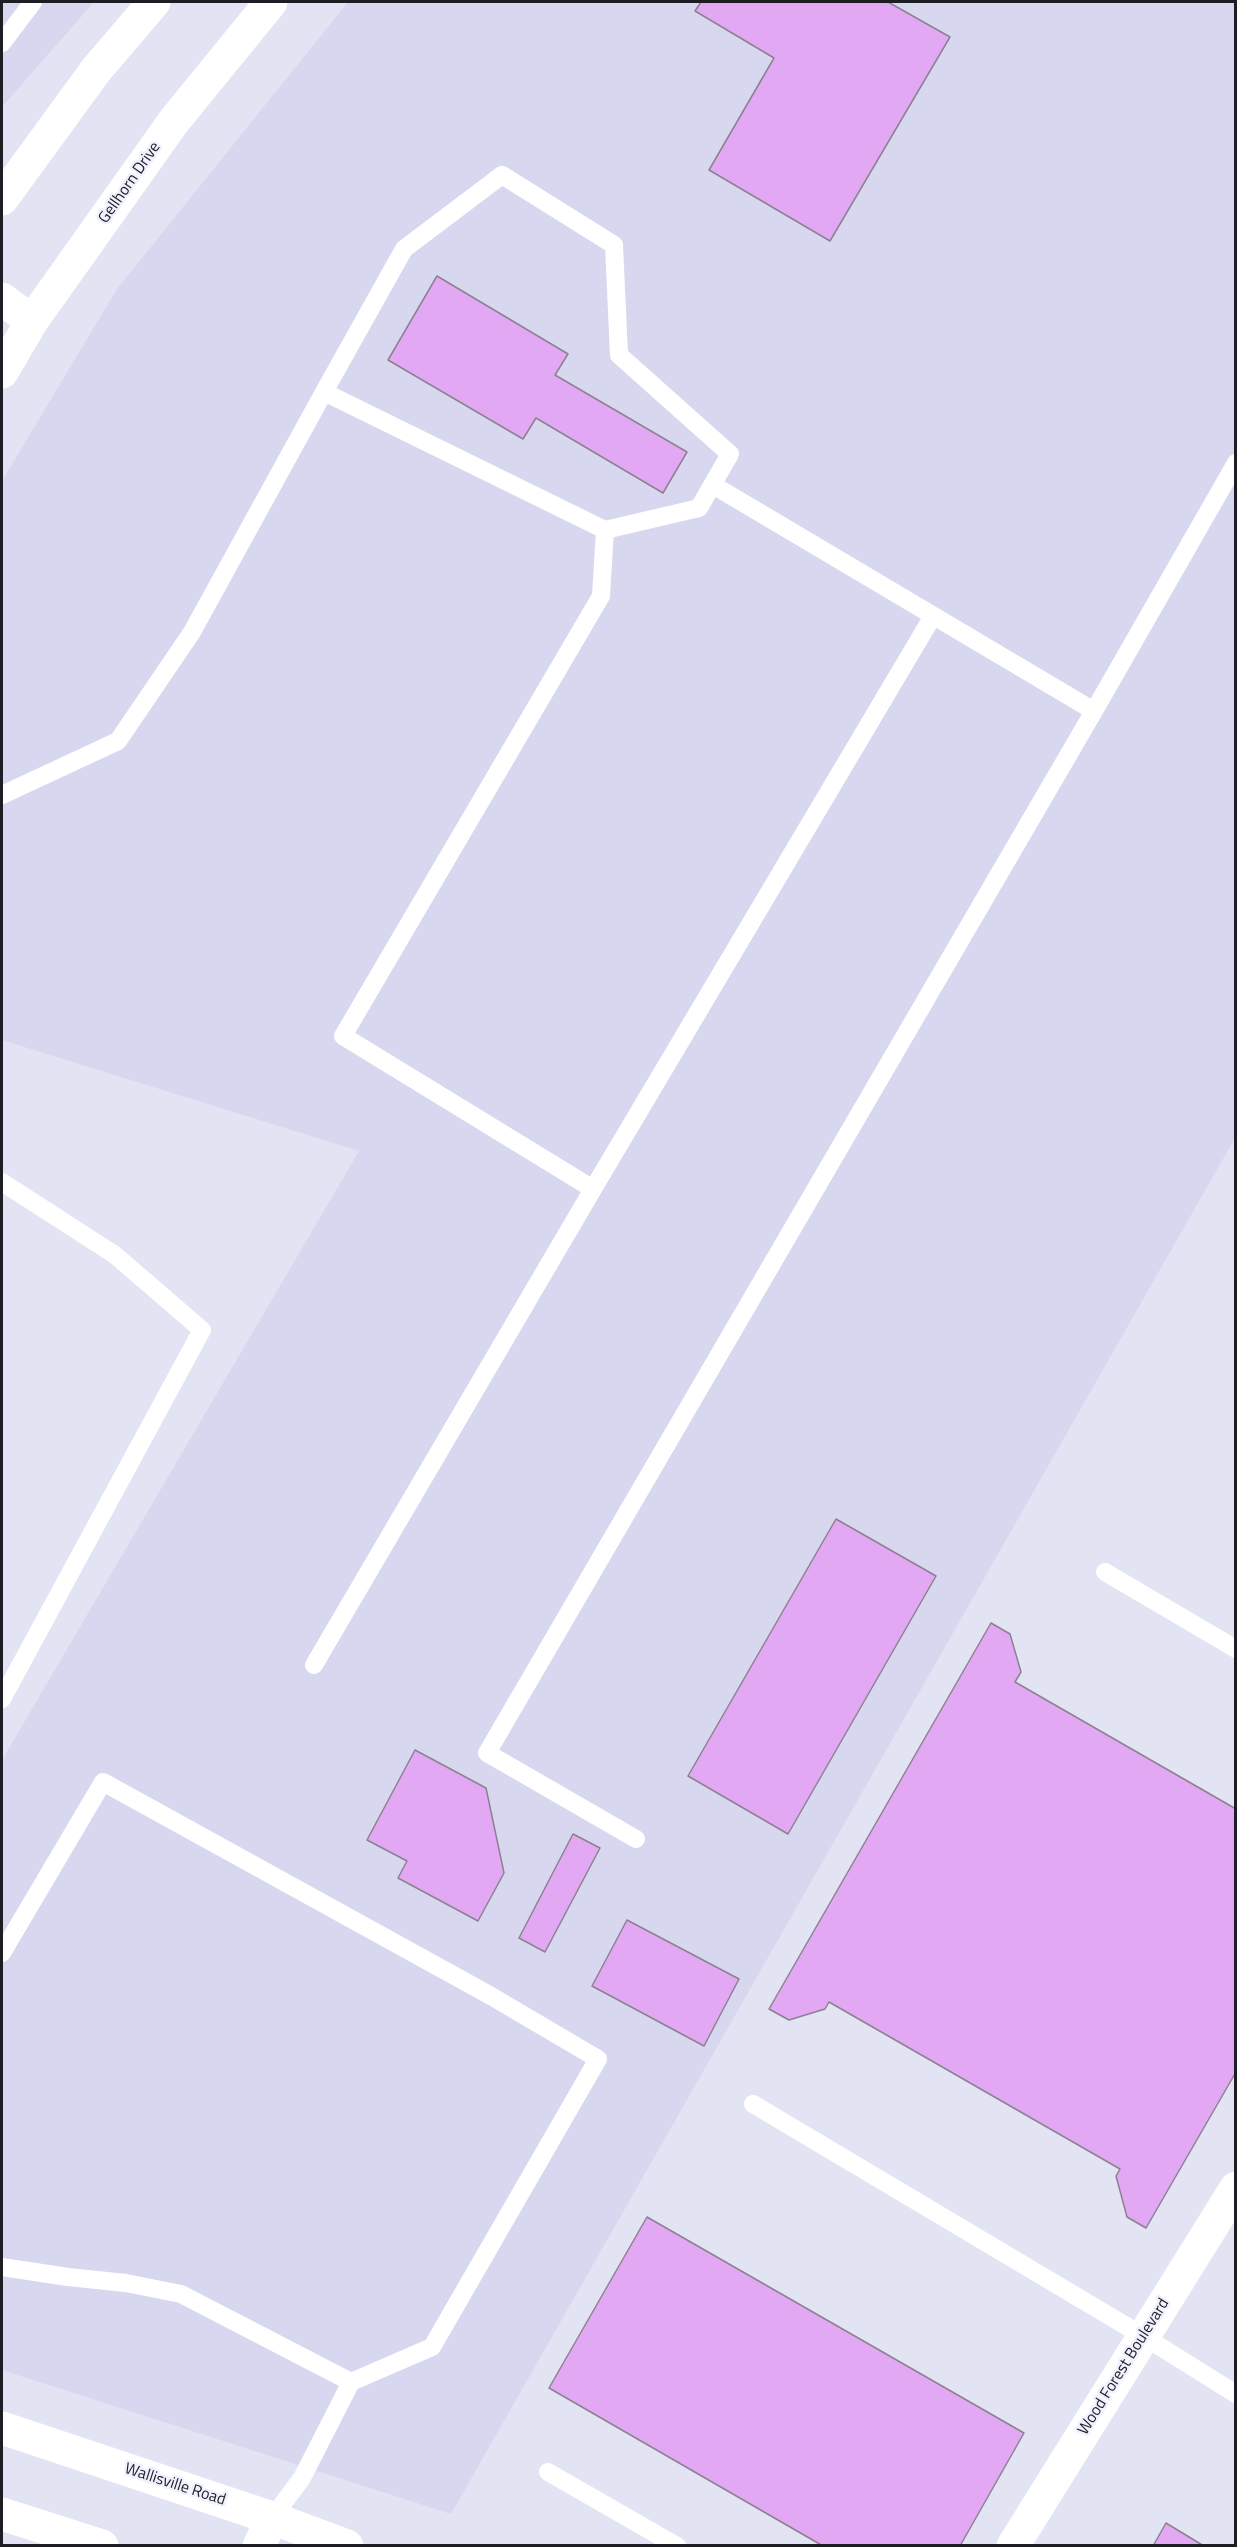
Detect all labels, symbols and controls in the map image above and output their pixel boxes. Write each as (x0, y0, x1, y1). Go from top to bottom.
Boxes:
street label: Gellhorn Drive (95, 139, 165, 227)
street label: Wood Forest Boulevard (1074, 2295, 1174, 2439)
street label: Wallisville Road (122, 2460, 228, 2510)

